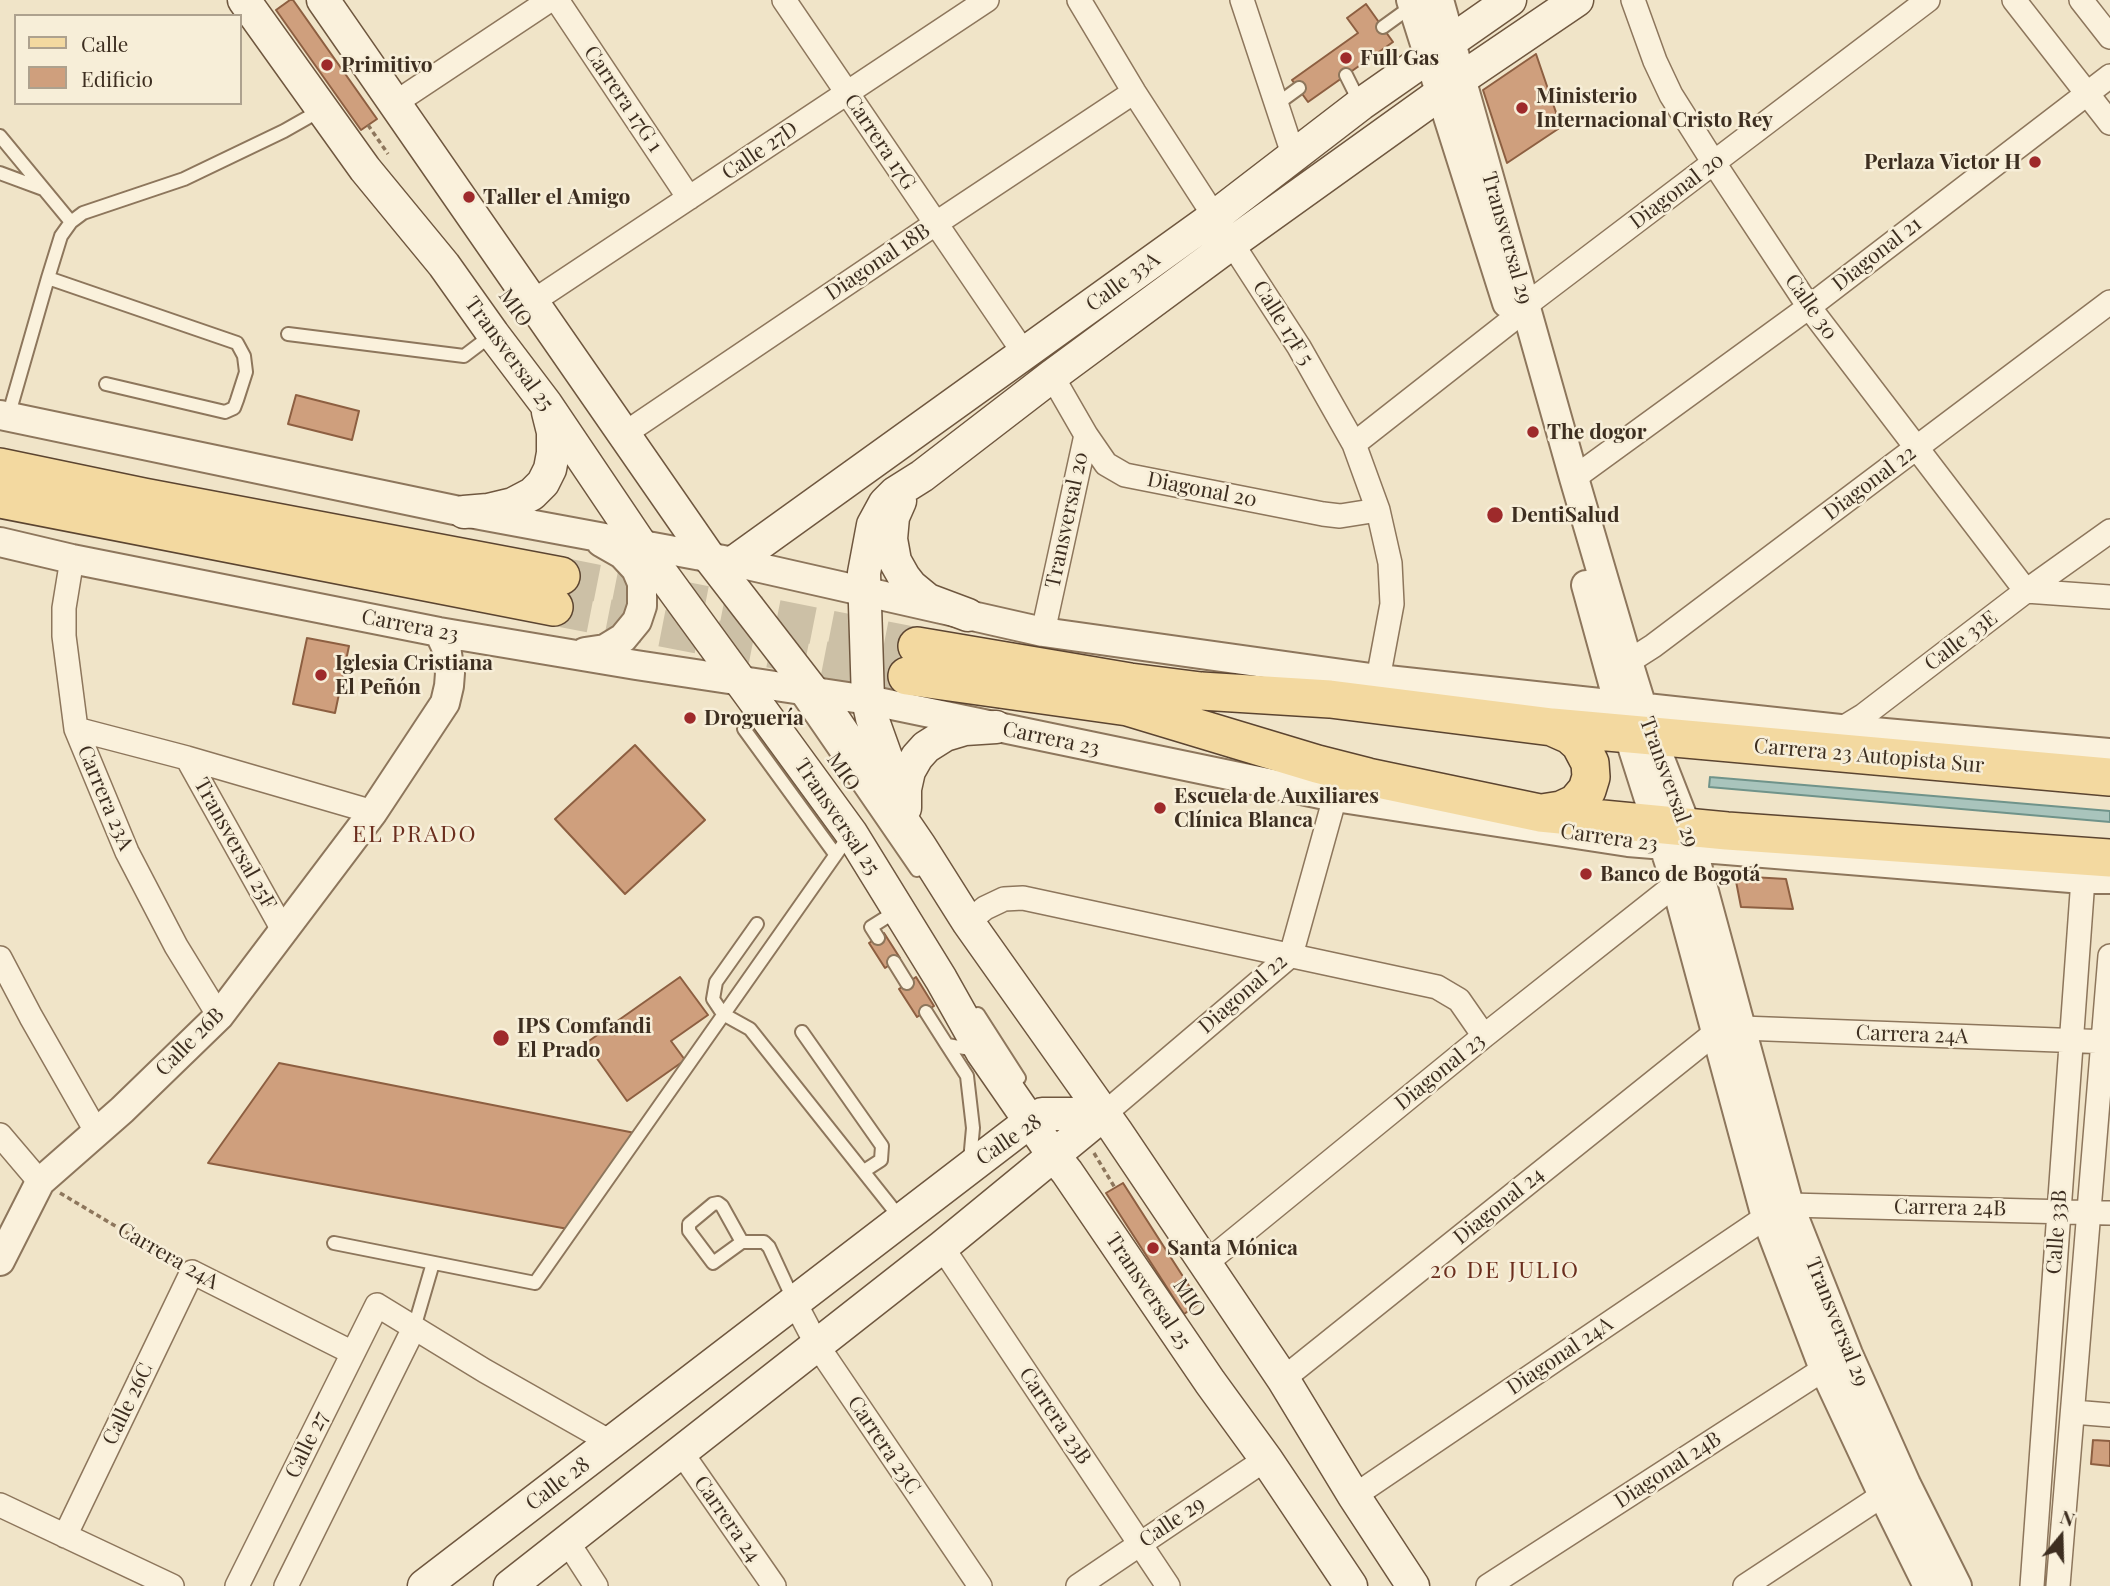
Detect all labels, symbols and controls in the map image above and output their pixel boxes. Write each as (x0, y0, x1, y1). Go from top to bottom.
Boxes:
legend (14, 14, 242, 105)
text: Calle (81, 29, 128, 57)
street label: Carrera 17G 1 (578, 41, 668, 157)
place label: Full Gas (1360, 45, 1439, 71)
marker: Full Gas (1338, 50, 1354, 66)
place label: Primitivo (341, 52, 433, 78)
marker: Primitivo (319, 57, 335, 73)
text: Edificio (81, 64, 153, 92)
place label: Ministerio Internacional Cristo Rey (1536, 83, 1773, 133)
street label: Carrera 17G (839, 89, 921, 195)
marker: Ministerio Internacional Cristo Rey (1514, 100, 1530, 116)
street label: Calle 27D (717, 116, 803, 186)
street label: Diagonal 20 (1625, 148, 1729, 234)
place label: Perlaza Victor H (1864, 149, 2021, 175)
marker: Perlaza Victor H (2027, 154, 2043, 170)
street label: Transversal 29 (1476, 169, 1538, 307)
place label: Taller el Amigo (483, 184, 630, 210)
marker: Taller el Amigo (461, 189, 477, 205)
street label: Diagonal 21 (1827, 211, 1927, 297)
street label: Diagonal 18B (821, 218, 935, 306)
street label: Calle 33A (1081, 247, 1165, 317)
street label: Calle 30 (1779, 269, 1843, 345)
street label: Calle 17F 5 (1247, 276, 1319, 370)
street label: MIO (493, 284, 537, 332)
street label: Transversal 25 (459, 292, 559, 416)
place label: The dogor (1547, 419, 1647, 445)
marker: The dogor (1525, 424, 1541, 440)
street label: Diagonal 22 (1819, 440, 1921, 526)
street label: Transversal 20 (1040, 450, 1094, 590)
street label: Diagonal 20 (1145, 467, 1259, 513)
place label: DentiSalud (1511, 502, 1620, 528)
marker: DentiSalud (1485, 505, 1505, 525)
street label: Carrera 23 (359, 604, 461, 648)
street label: Calle 33E (1920, 606, 2002, 676)
place label: Iglesia Cristiana El Peñón (335, 650, 493, 700)
marker: Iglesia Cristiana El Peñón (313, 667, 329, 683)
place label: Droguería (704, 705, 804, 731)
marker: Droguería (682, 710, 698, 726)
street label: Transversal 29 (1634, 713, 1704, 851)
street label: Carrera 23 (1000, 716, 1102, 762)
street label: Carrera 23 Autopista Sur (1753, 733, 1985, 779)
street label: Carrera 23A (72, 742, 138, 854)
street label: MIO (821, 748, 865, 796)
street label: Transversal 25 (789, 754, 885, 880)
street label: Transversal 25F (188, 774, 282, 914)
place label: Escuela de Auxiliares Clínica Blanca (1174, 783, 1379, 833)
marker: Escuela de Auxiliares Clínica Blanca (1152, 800, 1168, 816)
street label: Carrera 23 (1559, 819, 1659, 857)
district label: EL PRADO (353, 821, 477, 849)
place label: Banco de Bogotá (1600, 861, 1760, 887)
marker: Banco de Bogotá (1578, 866, 1594, 882)
street label: Diagonal 22 (1194, 949, 1292, 1039)
street label: Calle 26B (150, 1002, 230, 1082)
place label: IPS Comfandi El Prado (517, 1013, 652, 1063)
street label: Carrera 24A (1855, 1020, 1969, 1050)
marker: IPS Comfandi El Prado (491, 1028, 511, 1048)
street label: Diagonal 23 (1390, 1028, 1490, 1116)
street label: Calle 28 (971, 1109, 1047, 1171)
street label: Diagonal 24 (1449, 1162, 1549, 1250)
street label: Calle 33B (2041, 1189, 2073, 1275)
street label: Carrera 24B (1894, 1194, 2006, 1222)
street label: Carrera 24A (113, 1217, 223, 1295)
street label: Transversal 25 (1100, 1228, 1196, 1354)
place label: Santa Mónica (1167, 1235, 1298, 1261)
marker: Santa Mónica (1145, 1240, 1161, 1256)
street label: Transversal 29 (1800, 1254, 1874, 1390)
district label: 20 DE JULIO (1431, 1257, 1579, 1285)
street label: MIO (1167, 1274, 1211, 1322)
street label: Diagonal 24A (1502, 1311, 1618, 1401)
street label: Calle 26C (97, 1359, 159, 1449)
street label: Carrera 23B (1013, 1363, 1097, 1469)
street label: Carrera 23C (842, 1391, 926, 1499)
street label: Calle 27 (280, 1408, 334, 1482)
street label: Diagonal 24B (1610, 1426, 1726, 1514)
street label: Calle 28 (521, 1452, 595, 1516)
street label: Carrera 24 (688, 1471, 766, 1567)
street label: Calle 29 (1135, 1491, 1209, 1553)
north arrow (2026, 1502, 2096, 1572)
text: N (2057, 1503, 2079, 1532)

